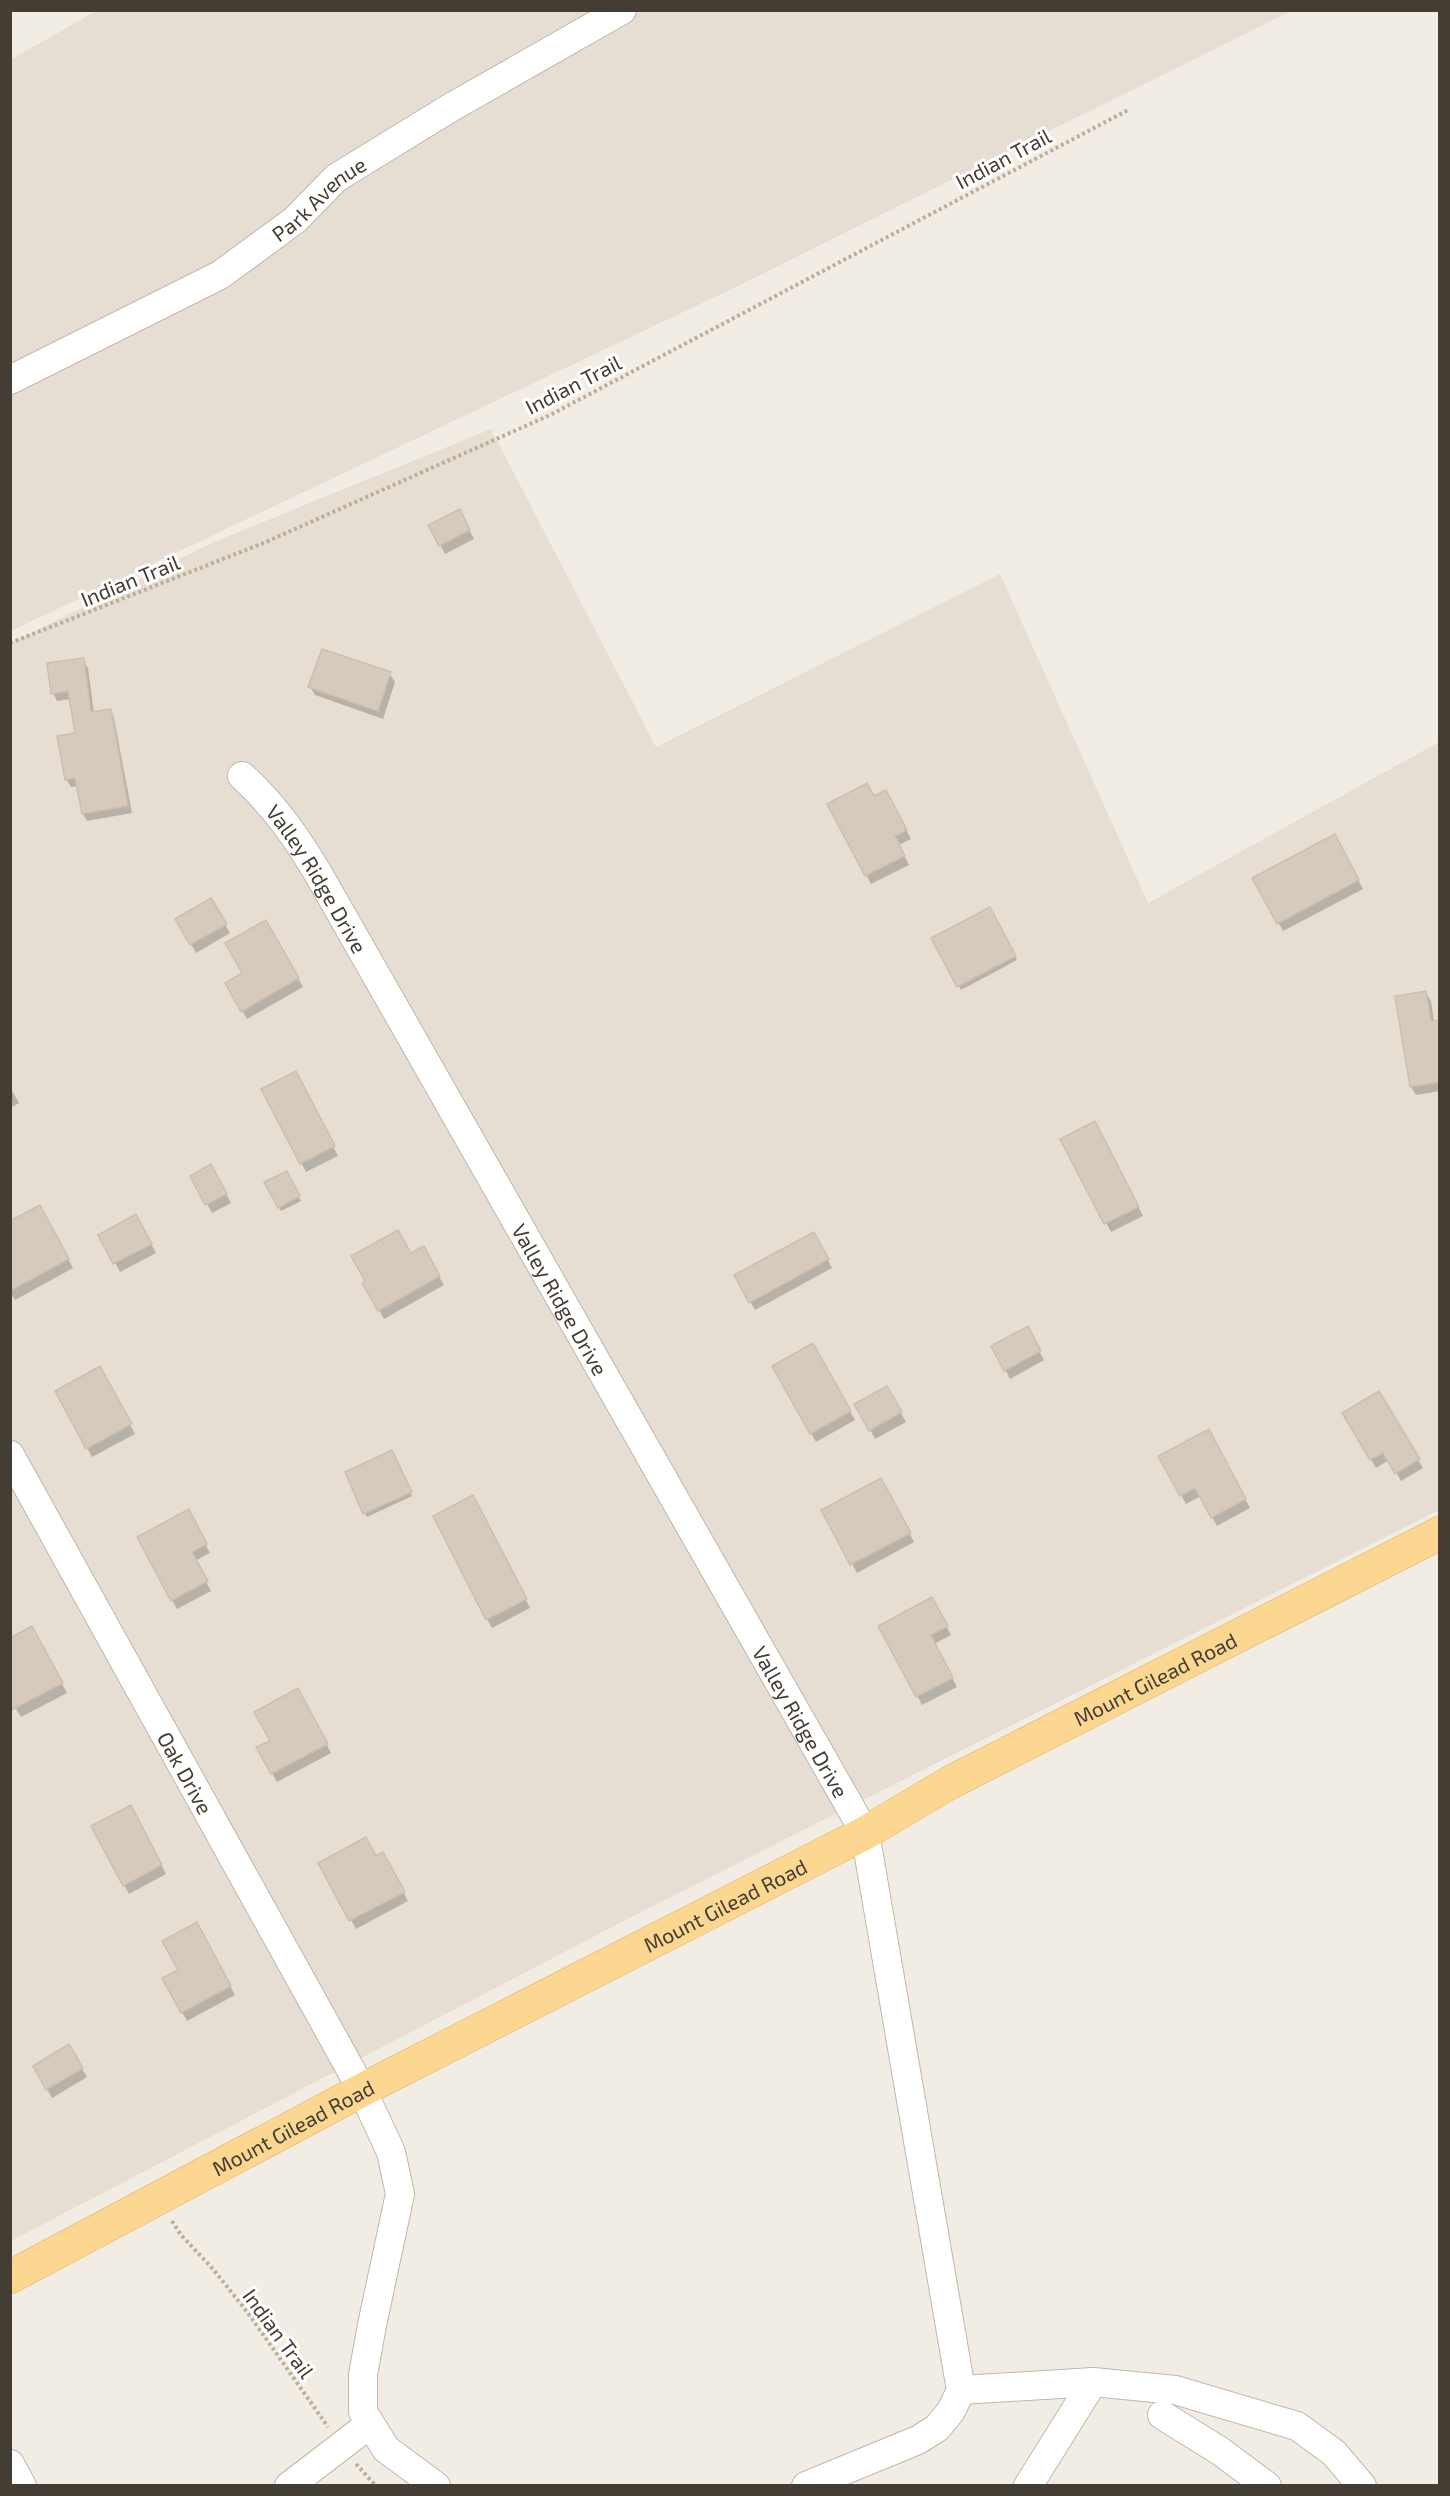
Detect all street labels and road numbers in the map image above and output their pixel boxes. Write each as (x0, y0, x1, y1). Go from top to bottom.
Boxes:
street label: Indian Trail (951, 122, 1056, 194)
street label: Park Avenue (266, 151, 370, 246)
street label: Indian Trail (521, 349, 626, 419)
street label: Indian Trail (77, 549, 184, 611)
street label: Valley Ridge Drive (262, 799, 373, 957)
street label: Valley Ridge Drive (508, 1219, 614, 1379)
street label: Mount Gilead Road (1069, 1626, 1240, 1730)
street label: Valley Ridge Drive (748, 1641, 854, 1802)
street label: Oak Drive (153, 1727, 219, 1818)
street label: Mount Gilead Road (639, 1853, 811, 1957)
street label: Mount Gilead Road (207, 2074, 378, 2180)
street label: Indian Trail (238, 2283, 320, 2383)

